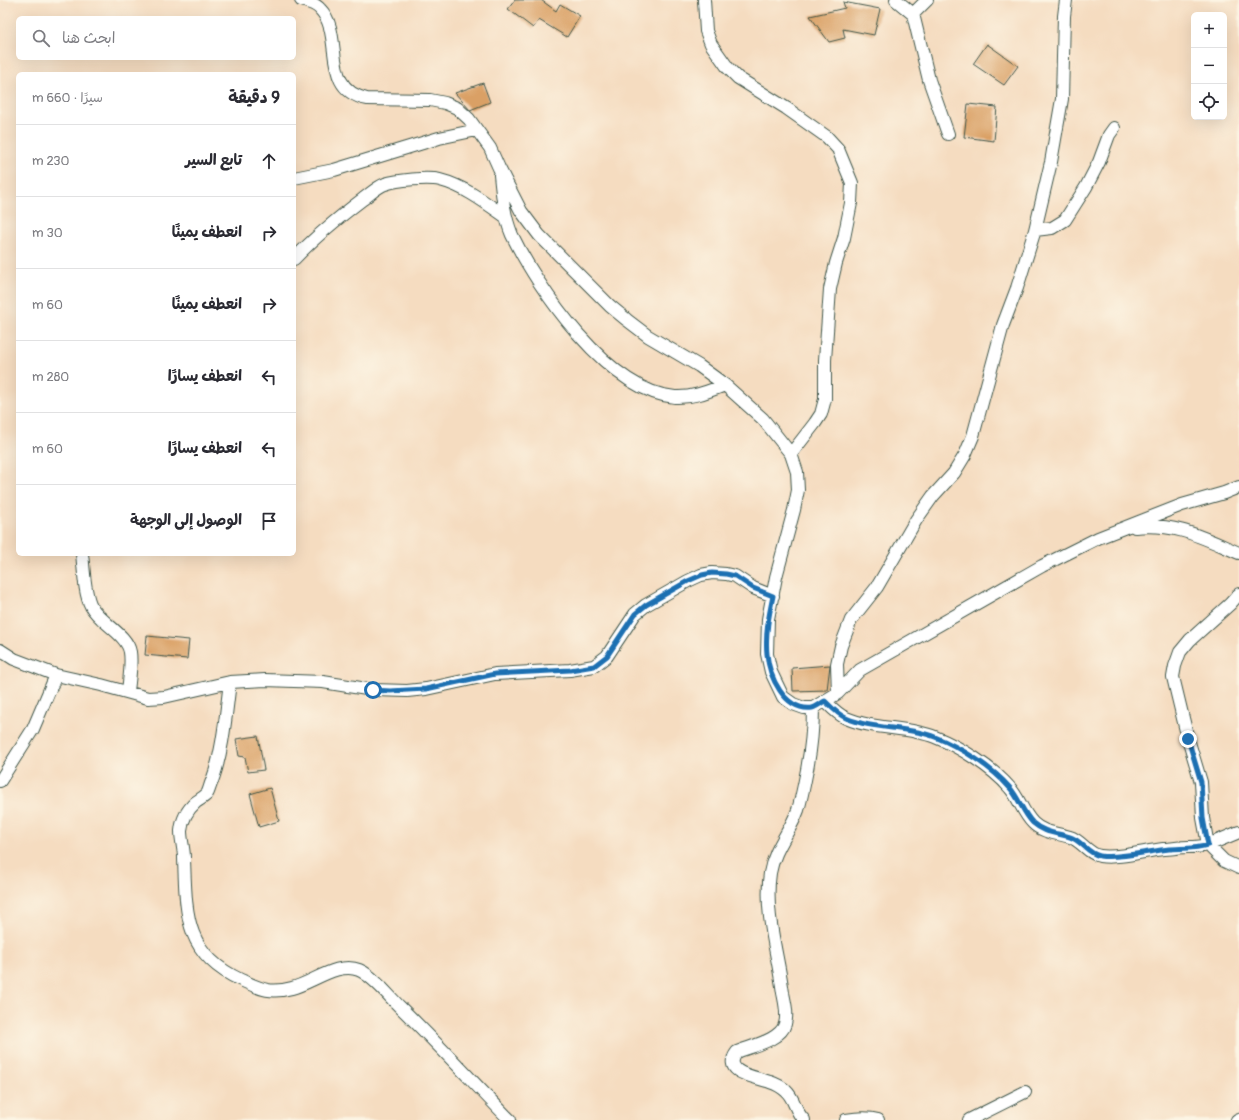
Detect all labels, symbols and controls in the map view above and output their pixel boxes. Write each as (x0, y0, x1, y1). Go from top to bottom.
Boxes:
map controls (1191, 12, 1227, 120)
button: + (1191, 12, 1227, 48)
search box (16, 16, 296, 60)
icon: search (30, 27, 52, 49)
text: ابحث هنا (62, 29, 115, 48)
button: − (1191, 48, 1227, 84)
button: locate (1191, 84, 1227, 120)
text: 9 دقيقة (228, 87, 280, 108)
text: سيرًا · 660 m (32, 90, 103, 106)
icon: ahead (258, 150, 280, 172)
text: تابع السير (185, 151, 242, 170)
text: 230 m (32, 153, 69, 169)
icon: right (258, 222, 280, 244)
text: انعطف يمينًا (172, 223, 242, 242)
text: 30 m (32, 225, 63, 241)
icon: right (258, 294, 280, 316)
text: انعطف يمينًا (172, 295, 242, 314)
text: 60 m (32, 297, 63, 313)
icon: left (258, 366, 280, 388)
text: انعطف يسارًا (168, 367, 242, 386)
text: 280 m (32, 369, 69, 385)
icon: left (258, 438, 280, 460)
text: انعطف يسارًا (168, 439, 242, 458)
text: 60 m (32, 441, 63, 457)
icon: arrive (258, 510, 280, 532)
text: الوصول إلى الوجهة (130, 511, 242, 530)
route start (364, 681, 382, 699)
route end (1179, 730, 1197, 748)

